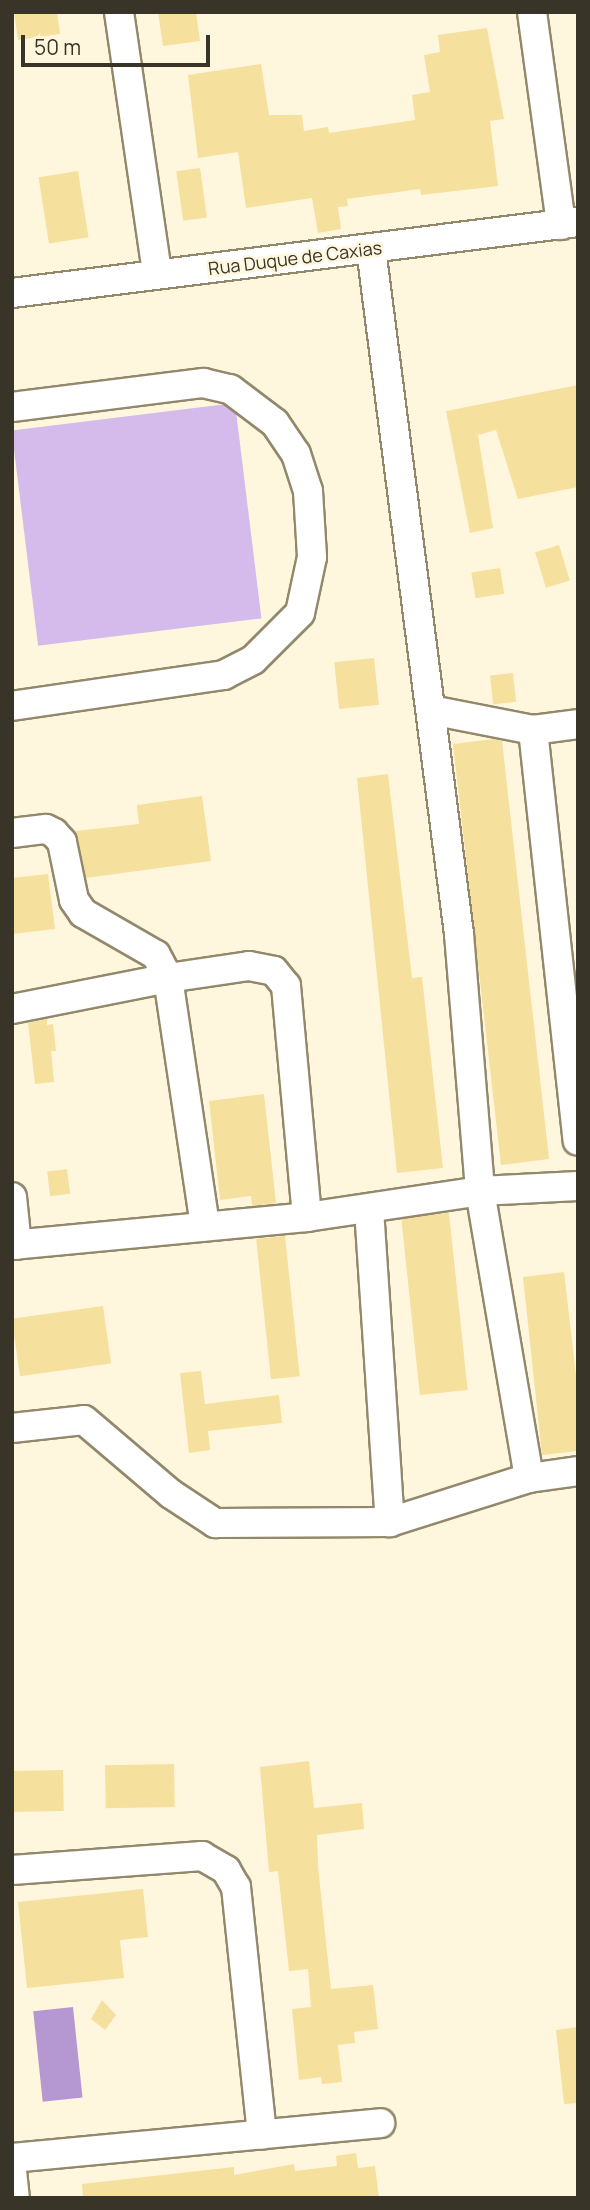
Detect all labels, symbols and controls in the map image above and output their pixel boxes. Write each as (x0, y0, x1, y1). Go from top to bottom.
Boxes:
scale bar (24, 21, 214, 65)
text: 50 m (34, 33, 81, 61)
street label: Rua Duque de Caxias (207, 237, 383, 279)

